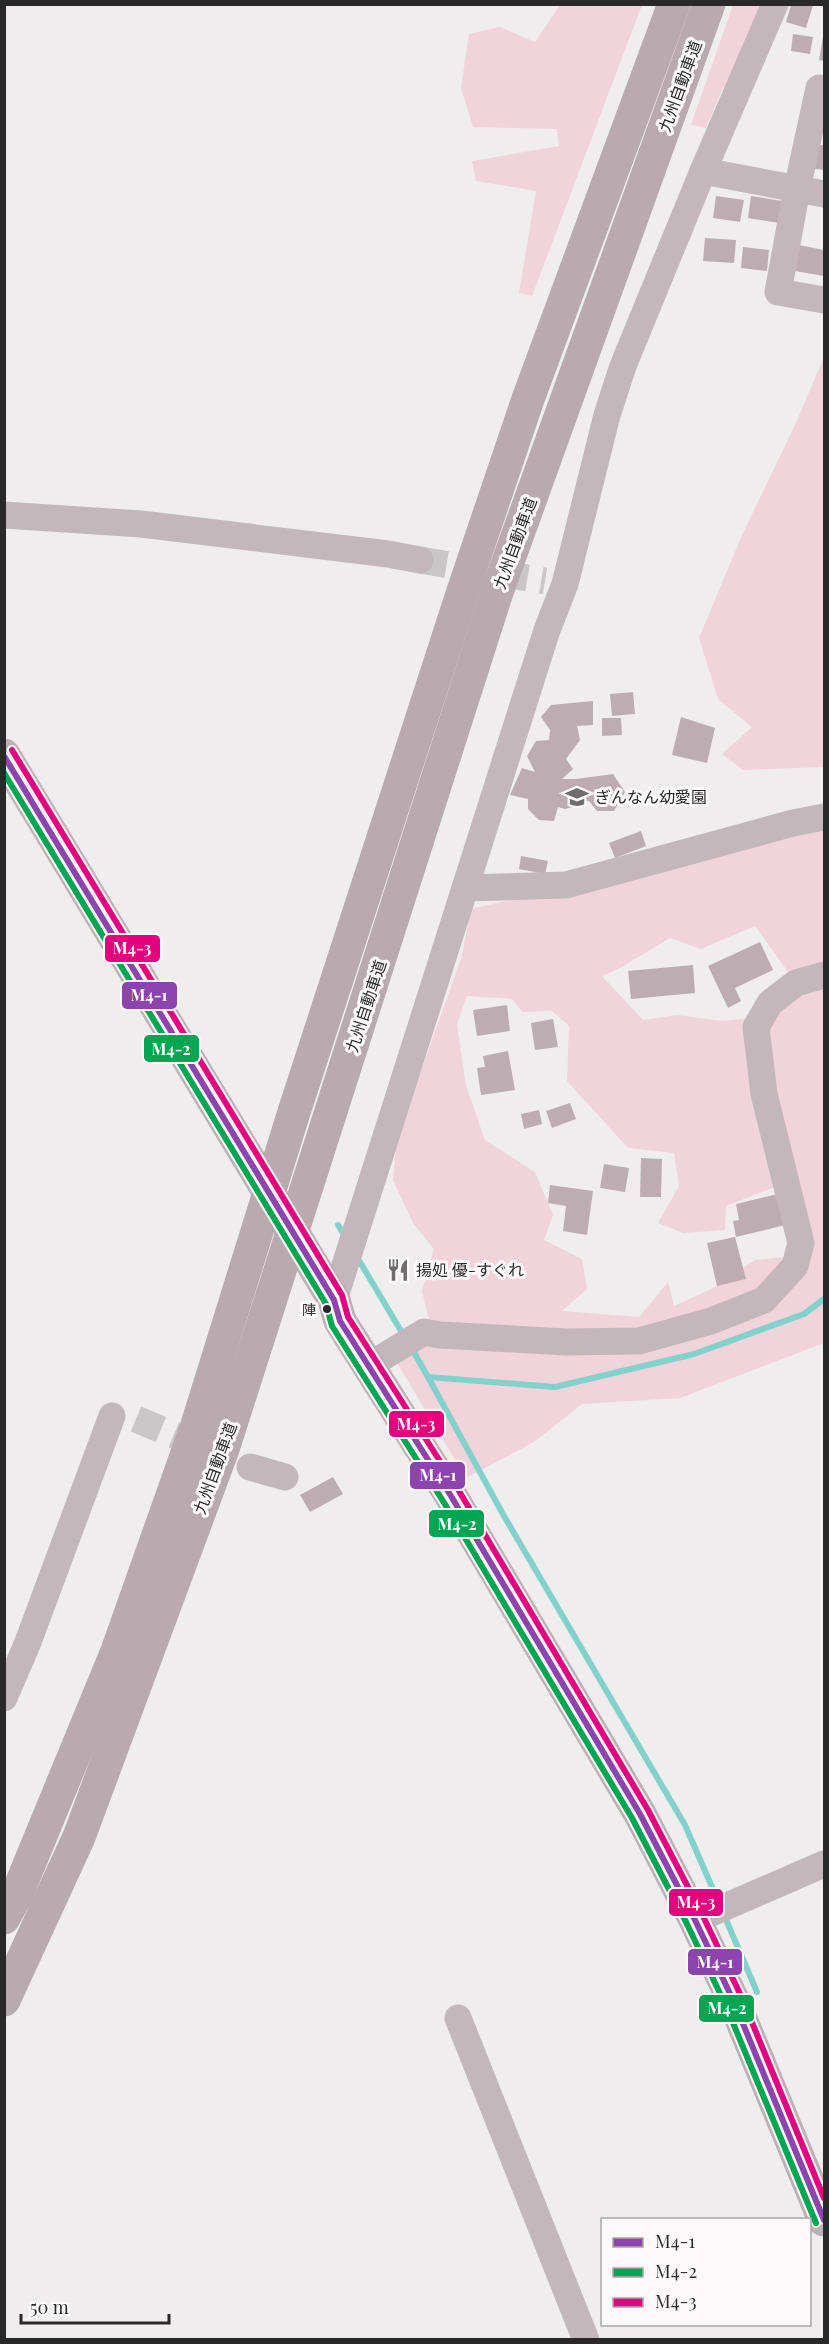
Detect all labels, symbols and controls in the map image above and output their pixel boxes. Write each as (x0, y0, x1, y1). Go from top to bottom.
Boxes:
street label: 九州自動車道 (653, 37, 706, 135)
street label: 九州自動車道 (488, 494, 541, 592)
school or university icon: ぎんなん幼愛園 (564, 784, 590, 810)
place label: ぎんなん幼愛園 (595, 786, 707, 807)
line badge: M4-3 (104, 934, 161, 963)
text: M4-3 (113, 937, 151, 958)
street label: 九州自動車道 (341, 957, 390, 1055)
line badge: M4-1 (121, 981, 178, 1010)
text: M4-1 (131, 984, 167, 1005)
line badge: M4-2 (143, 1034, 200, 1063)
text: M4-2 (151, 1038, 191, 1059)
restaurant icon: 揚処 優-すぐれ (385, 1257, 411, 1283)
place label: 揚処 優-すぐれ (416, 1259, 524, 1280)
place label: 陣 (302, 1300, 316, 1319)
marker: 陣 (321, 1303, 333, 1315)
line badge: M4-3 (388, 1410, 445, 1438)
text: M4-3 (397, 1413, 435, 1434)
street label: 九州自動車道 (188, 1419, 241, 1517)
line badge: M4-1 (409, 1461, 466, 1490)
text: M4-1 (420, 1464, 456, 1485)
line badge: M4-2 (428, 1509, 485, 1538)
text: M4-2 (437, 1513, 477, 1534)
line badge: M4-3 (668, 1888, 724, 1917)
text: M4-3 (677, 1891, 715, 1912)
line badge: M4-1 (687, 1948, 743, 1976)
text: M4-1 (697, 1951, 733, 1972)
line badge: M4-2 (698, 1994, 755, 2023)
text: M4-2 (707, 1997, 747, 2018)
legend (601, 2218, 811, 2326)
text: M4-1 (655, 2229, 696, 2253)
text: M4-2 (655, 2259, 697, 2283)
scale bar (21, 2287, 170, 2325)
text: M4-3 (655, 2289, 697, 2313)
text: 50 m (30, 2295, 69, 2319)

